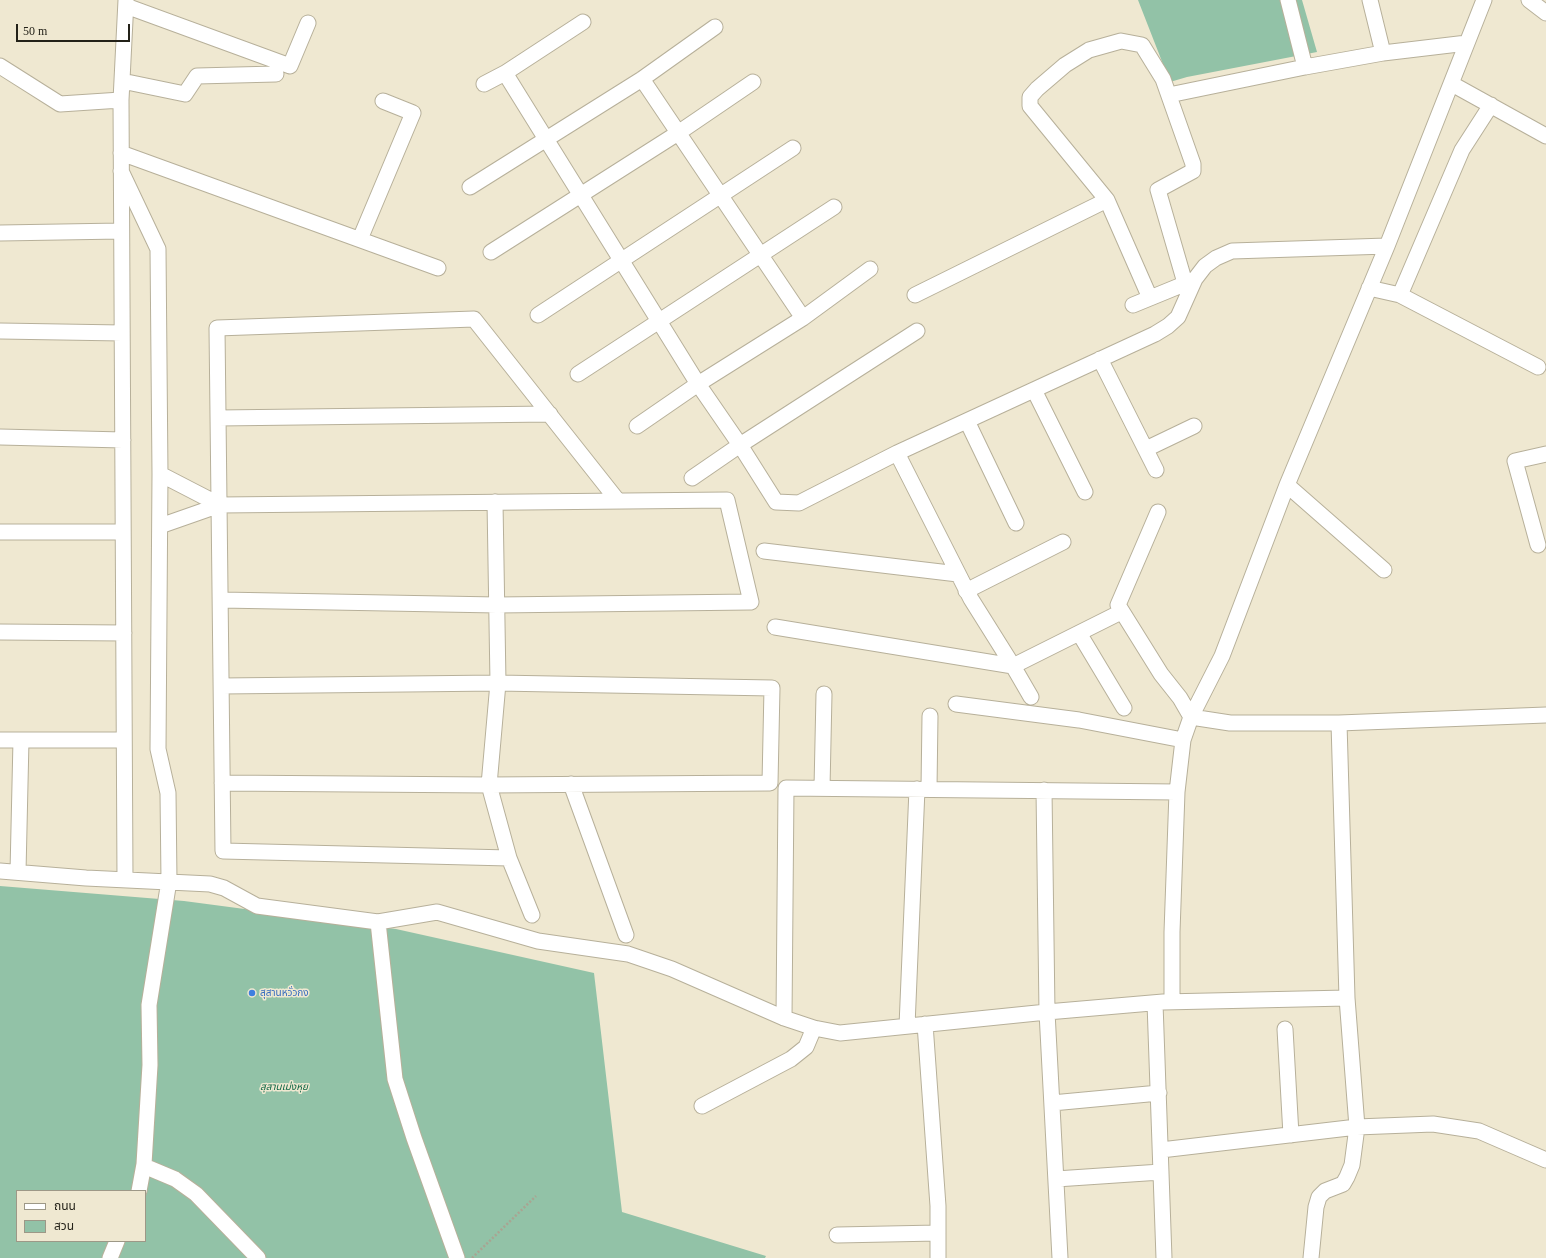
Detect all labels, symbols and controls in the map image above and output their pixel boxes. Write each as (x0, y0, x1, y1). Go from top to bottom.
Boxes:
scale bar (18, 16, 132, 42)
text: 50 m (23, 24, 47, 38)
place label: สุสานหวั่วกง (260, 987, 309, 999)
marker: สุสานหวั่วกง (247, 988, 257, 998)
park label: สุสานเม่งหุย (260, 1081, 308, 1093)
legend (16, 1190, 146, 1242)
text: ถนน (54, 1199, 76, 1213)
text: สวน (54, 1219, 74, 1233)

